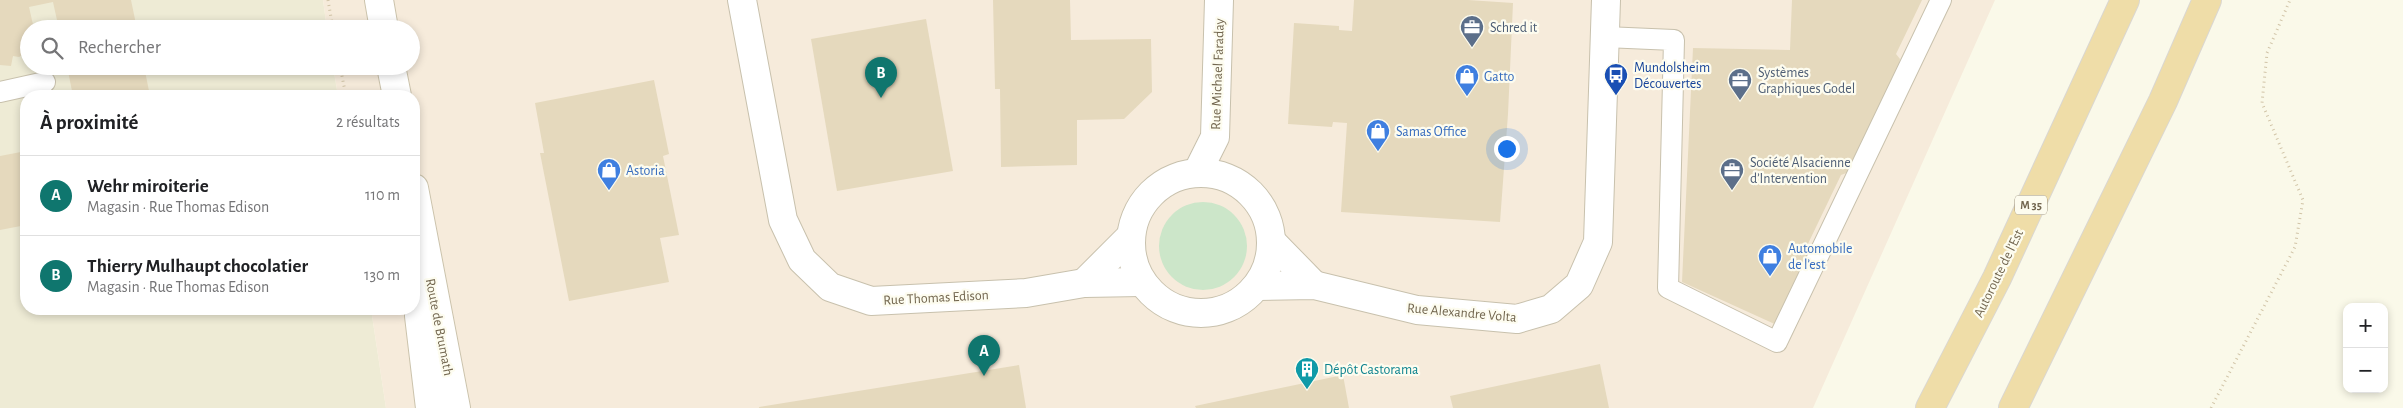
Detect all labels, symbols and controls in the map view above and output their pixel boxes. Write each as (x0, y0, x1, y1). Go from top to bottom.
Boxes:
office icon: Schred it (1459, 14, 1485, 48)
street label: Rue Michael Faraday (1209, 18, 1227, 130)
search box (20, 20, 420, 75)
place label: Schred it (1490, 21, 1538, 35)
icon: search (38, 34, 66, 62)
text: Rechercher (78, 38, 161, 57)
pin: B (865, 57, 897, 98)
place label: Mundolsheim Découvertes (1634, 61, 1710, 91)
bus stop icon: Mundolsheim Découvertes (1603, 62, 1629, 96)
shop icon: Gatto (1454, 63, 1480, 97)
place label: Systèmes Graphiques Godel (1758, 66, 1855, 96)
office icon: Systèmes Graphiques Godel (1727, 67, 1753, 101)
place label: Gatto (1484, 70, 1514, 84)
text: À proximité (40, 112, 138, 133)
text: 2 résultats (336, 114, 400, 130)
shop icon: Samas Office (1365, 118, 1391, 152)
place label: Samas Office (1396, 125, 1467, 139)
your location (1494, 136, 1520, 162)
place label: Société Alsacienne d’Intervention (1750, 156, 1851, 186)
shop icon: Astoria (596, 157, 622, 191)
office icon: Société Alsacienne d’Intervention (1719, 157, 1745, 191)
place label: Astoria (626, 164, 665, 178)
text: Wehr miroiterie (87, 177, 209, 196)
text: A (51, 187, 61, 203)
text: 110 m (365, 187, 400, 203)
road number: M 35 (2015, 196, 2047, 214)
text: Magasin · Rue Thomas Edison (87, 199, 269, 215)
street label: Autoroute de l’Est (1972, 227, 2026, 320)
place label: Automobile de l’est (1788, 242, 1853, 272)
shop icon: Automobile de l’est (1757, 243, 1783, 277)
text: Thierry Mulhaupt chocolatier (87, 257, 308, 276)
text: B (51, 267, 61, 283)
text: 130 m (364, 267, 400, 283)
street label: Route de Brumath (423, 277, 455, 377)
text: Magasin · Rue Thomas Edison (87, 279, 269, 295)
street label: Rue Thomas Edison (883, 288, 989, 308)
street label: Rue Alexandre Volta (1407, 301, 1518, 325)
map controls (2343, 303, 2388, 393)
button: + (2343, 303, 2388, 348)
pin: A (968, 335, 1000, 376)
button: − (2343, 348, 2388, 393)
building icon: Dépôt Castorama (1294, 356, 1320, 390)
place label: Dépôt Castorama (1324, 363, 1419, 377)

